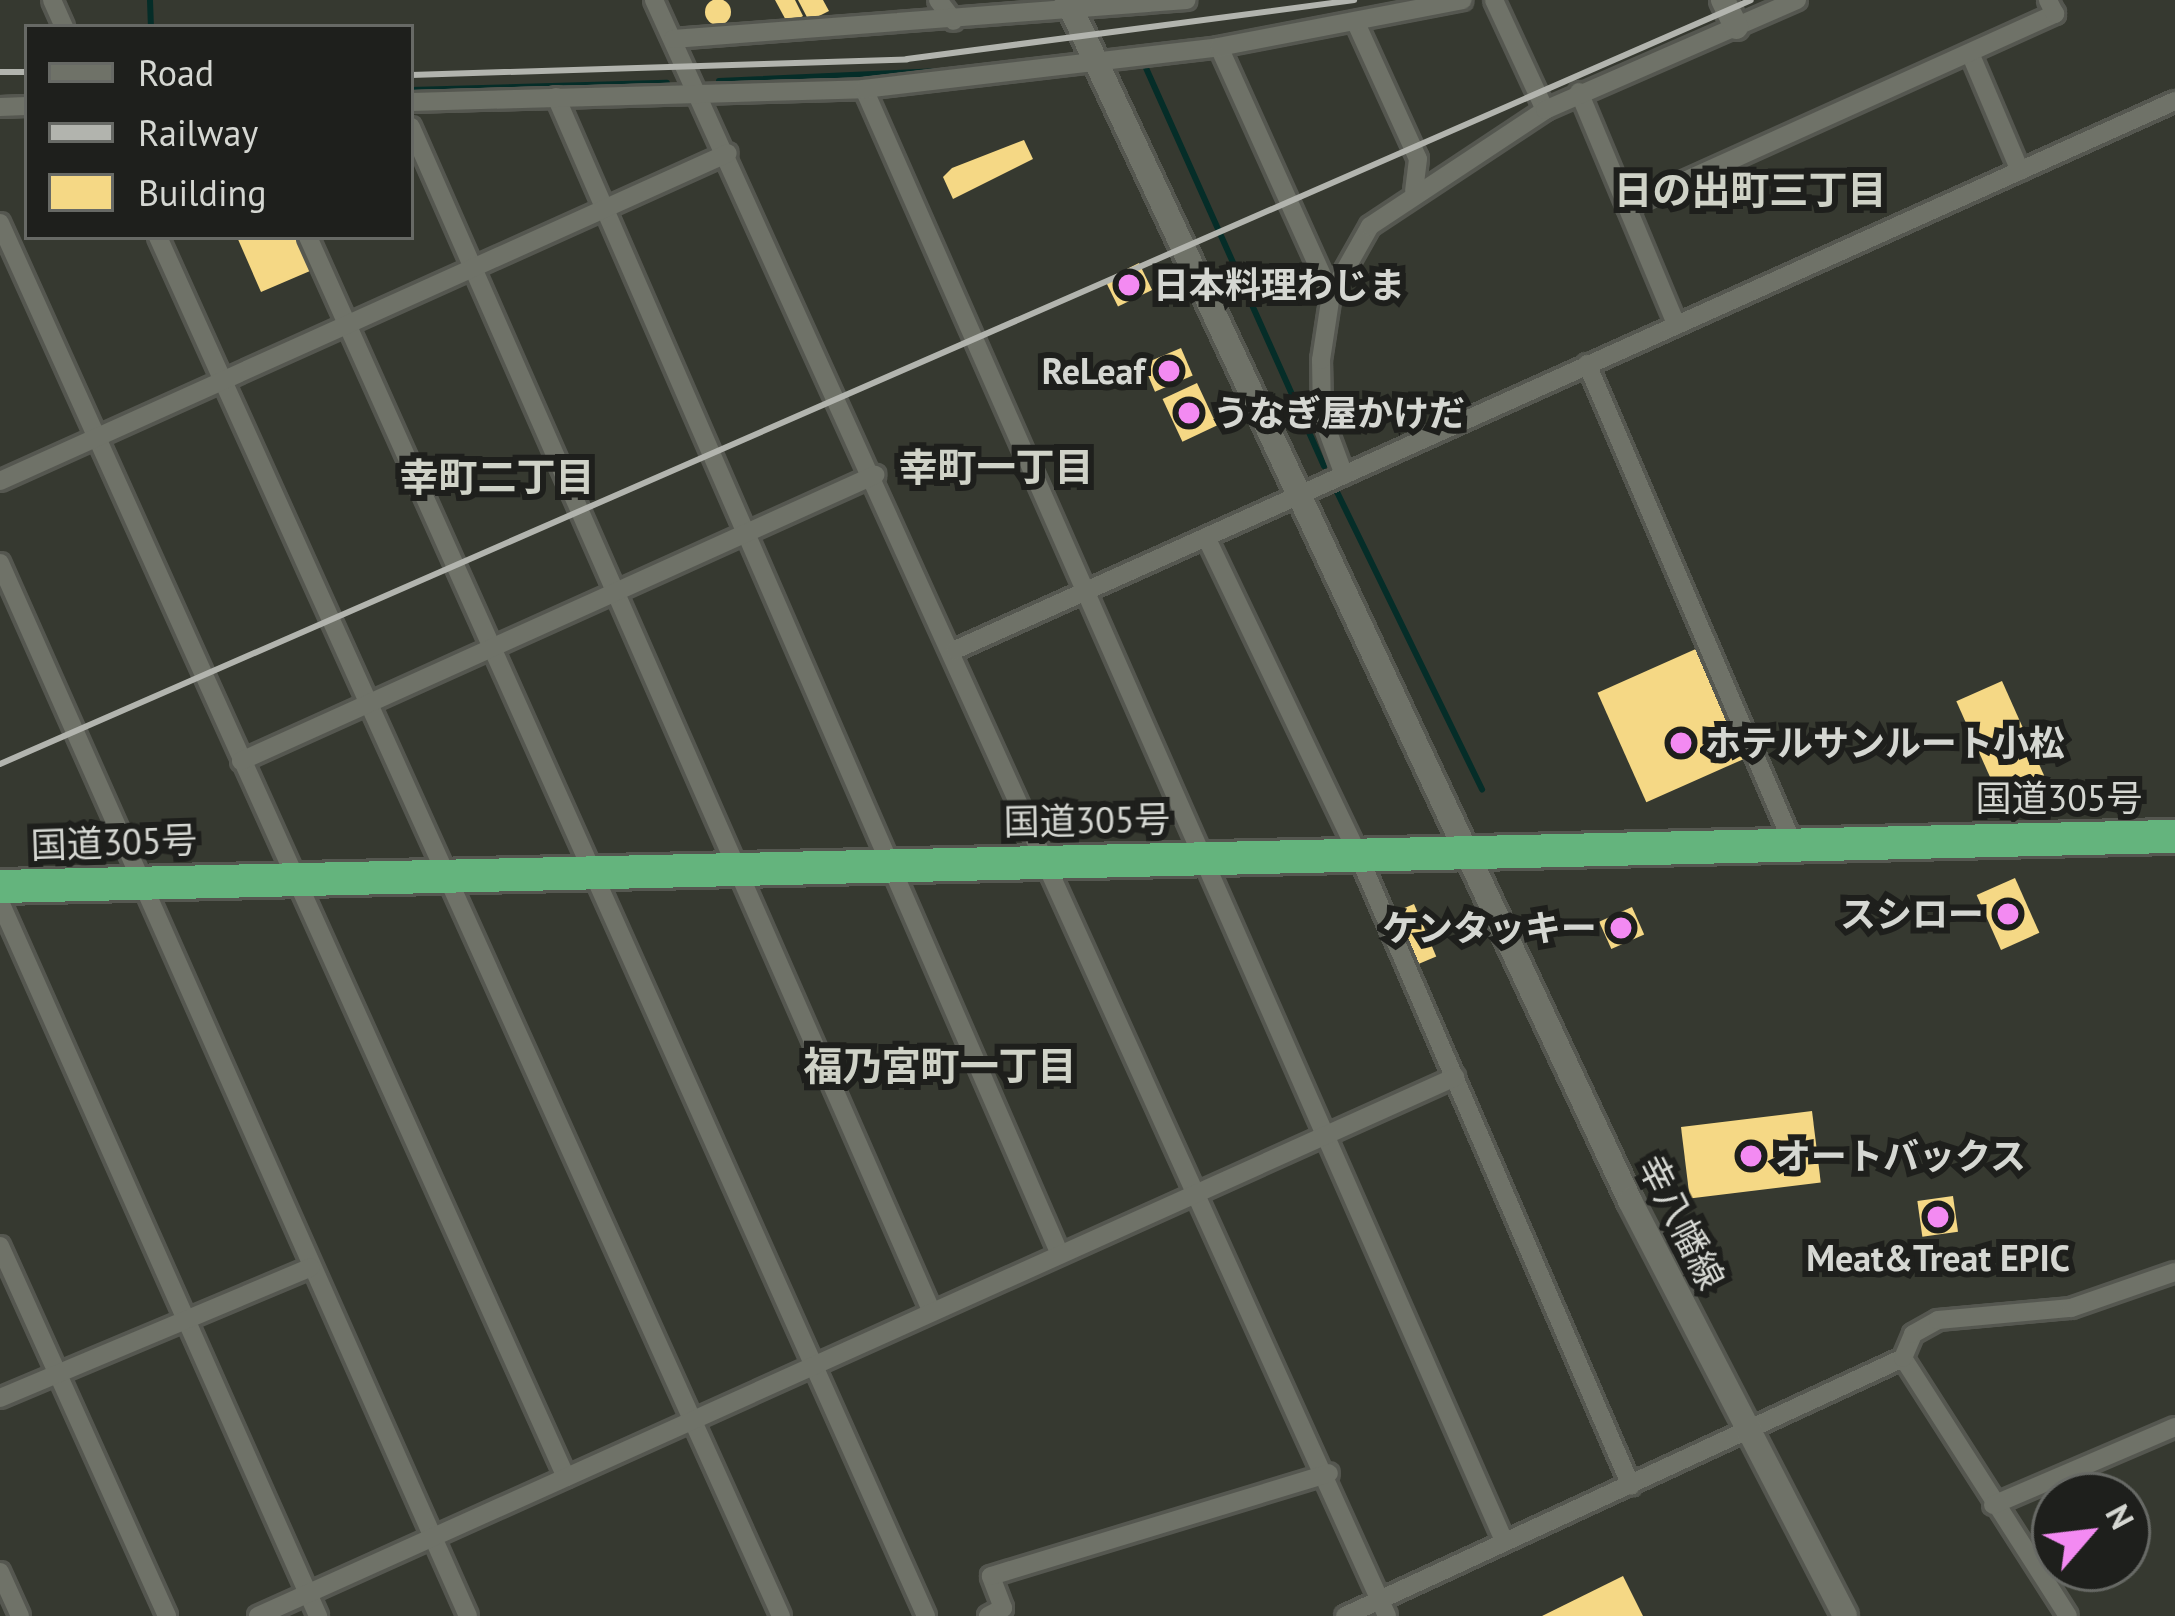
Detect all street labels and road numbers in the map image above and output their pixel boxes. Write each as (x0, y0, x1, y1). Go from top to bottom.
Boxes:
street label: 国道305号 (1976, 776, 2142, 820)
street label: 国道305号 (1003, 797, 1171, 843)
street label: 国道305号 (30, 818, 198, 866)
street label: 幸八幡線 (1630, 1148, 1734, 1296)

